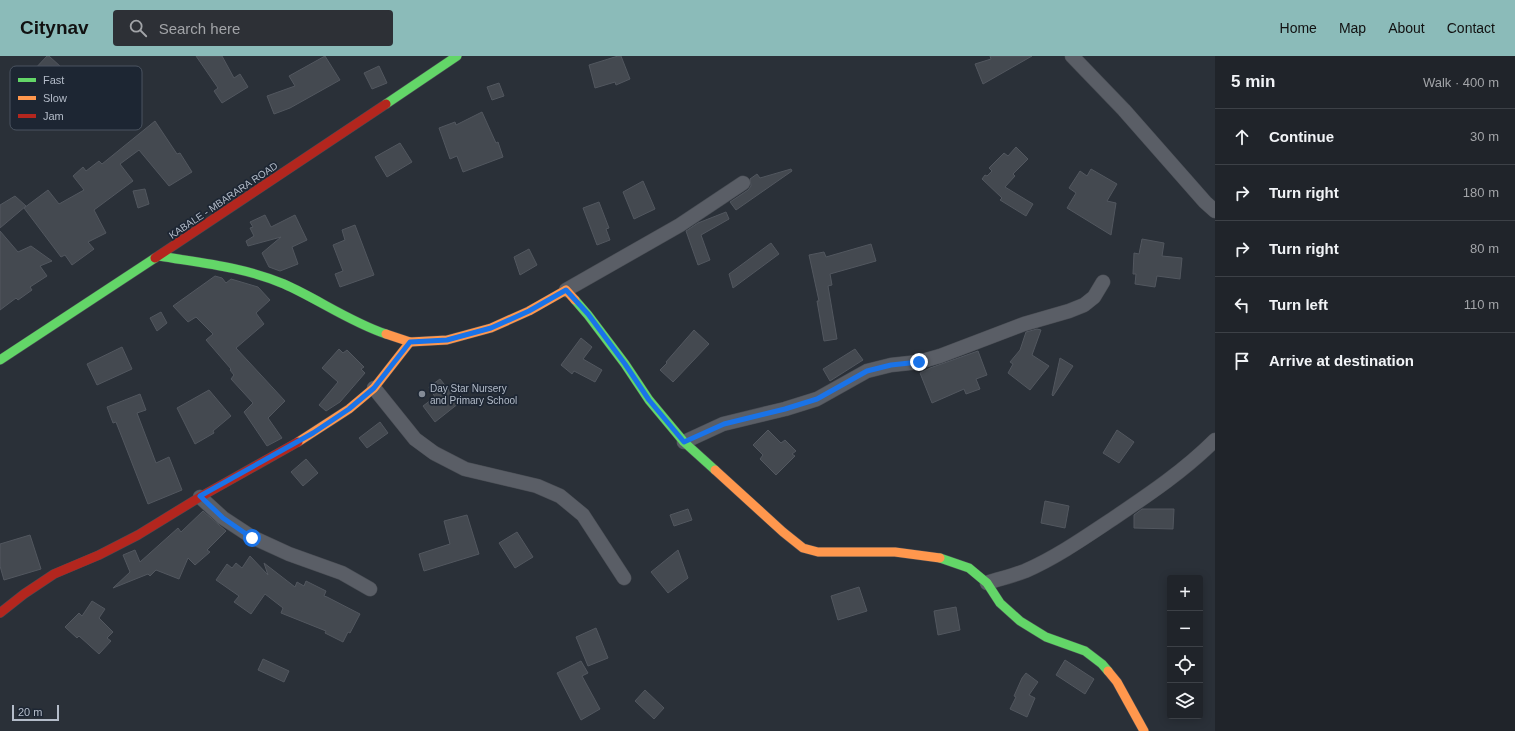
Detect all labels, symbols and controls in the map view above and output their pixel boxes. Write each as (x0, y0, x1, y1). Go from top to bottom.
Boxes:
search box (113, 10, 393, 46)
text: Citynav (20, 17, 89, 38)
icon: search (127, 17, 149, 39)
text: Search here (159, 20, 240, 37)
text: Home (1280, 20, 1317, 36)
text: Map (1339, 20, 1366, 36)
text: About (1388, 20, 1425, 36)
text: Contact (1447, 20, 1495, 36)
legend (10, 66, 142, 130)
text: 5 min (1231, 72, 1275, 91)
text: Fast (43, 74, 64, 86)
text: Walk · 400 m (1423, 75, 1499, 90)
text: Slow (43, 92, 67, 104)
text: Jam (43, 110, 64, 122)
icon: ahead (1231, 126, 1253, 148)
text: Continue (1269, 128, 1334, 145)
text: 30 m (1470, 129, 1499, 144)
street label: KABALE - MBARARA ROAD (167, 160, 280, 241)
icon: right (1231, 182, 1253, 204)
text: Turn right (1269, 184, 1339, 201)
text: 180 m (1463, 185, 1499, 200)
icon: right (1231, 238, 1253, 260)
text: Turn right (1269, 240, 1339, 257)
text: 80 m (1470, 241, 1499, 256)
icon: left (1231, 294, 1253, 316)
text: Turn left (1269, 296, 1328, 313)
text: 110 m (1464, 297, 1499, 312)
icon: arrive (1231, 350, 1253, 372)
text: Arrive at destination (1269, 352, 1414, 369)
route end (910, 353, 928, 371)
place label: Day Star Nursery and Primary School (430, 383, 517, 406)
marker: Day Star Nursery and Primary School (417, 389, 427, 399)
route start (243, 529, 261, 547)
map controls (1167, 575, 1203, 719)
button: + (1167, 575, 1203, 611)
button: − (1167, 611, 1203, 647)
button: locate (1167, 647, 1203, 683)
button: layers (1167, 683, 1203, 719)
scale bar (12, 703, 59, 722)
text: 20 m (18, 706, 42, 718)

